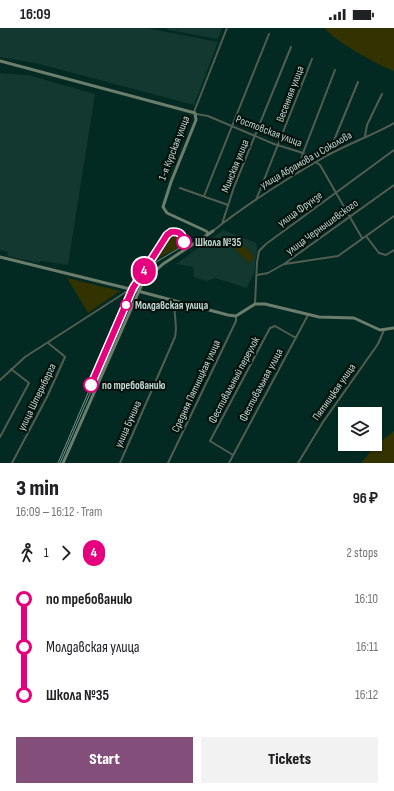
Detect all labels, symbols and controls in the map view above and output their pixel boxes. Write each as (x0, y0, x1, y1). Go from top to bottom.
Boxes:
text: 16:09 (20, 5, 51, 24)
street label: Весенняя улица (273, 64, 307, 124)
street label: Ростовская улица (234, 112, 304, 150)
street label: 1-я Курская улица (156, 114, 192, 182)
street label: улица Абрамова и Соколова (258, 128, 354, 192)
street label: Минская улица (218, 138, 252, 194)
street label: улица Фрунзе (275, 188, 325, 230)
street label: улица Чернышевского (283, 196, 361, 258)
marker: Школа №35 (176, 234, 192, 250)
place label: Школа №35 (195, 236, 241, 249)
line badge: 4 (131, 258, 157, 284)
text: 4 (141, 262, 147, 279)
marker: Молдавская улица (120, 299, 132, 311)
place label: Молдавская улица (135, 299, 209, 312)
street label: Фестивальный переулок (206, 334, 263, 426)
street label: Средняя Пятницкая улица (169, 338, 223, 434)
street label: Фестивальная улица (236, 346, 286, 424)
street label: улица Штернберга (15, 361, 59, 433)
street label: Пятницкая улица (310, 361, 358, 423)
marker: по требованию (83, 377, 99, 393)
place label: по требованию (102, 379, 166, 392)
street label: улица Бунина (112, 398, 144, 450)
map controls (338, 407, 382, 451)
button: layers (338, 407, 382, 451)
text: 3 min (16, 475, 59, 502)
text: 96 ₽ (353, 489, 378, 508)
text: 16:09 – 16:12 · Tram (16, 504, 102, 520)
icon: walk (16, 542, 38, 564)
icon: forward (55, 542, 77, 564)
text: 4 (91, 544, 97, 561)
text: 1 (44, 545, 49, 561)
text: 2 stops (347, 545, 378, 561)
text: по требованию (46, 590, 132, 609)
text: 16:10 (355, 591, 378, 607)
text: Молдавская улица (46, 638, 140, 657)
text: 16:11 (356, 639, 378, 655)
text: Школа №35 (46, 686, 109, 705)
text: 16:12 (355, 687, 378, 703)
button: Start (16, 737, 193, 783)
button: Tickets (201, 737, 378, 783)

